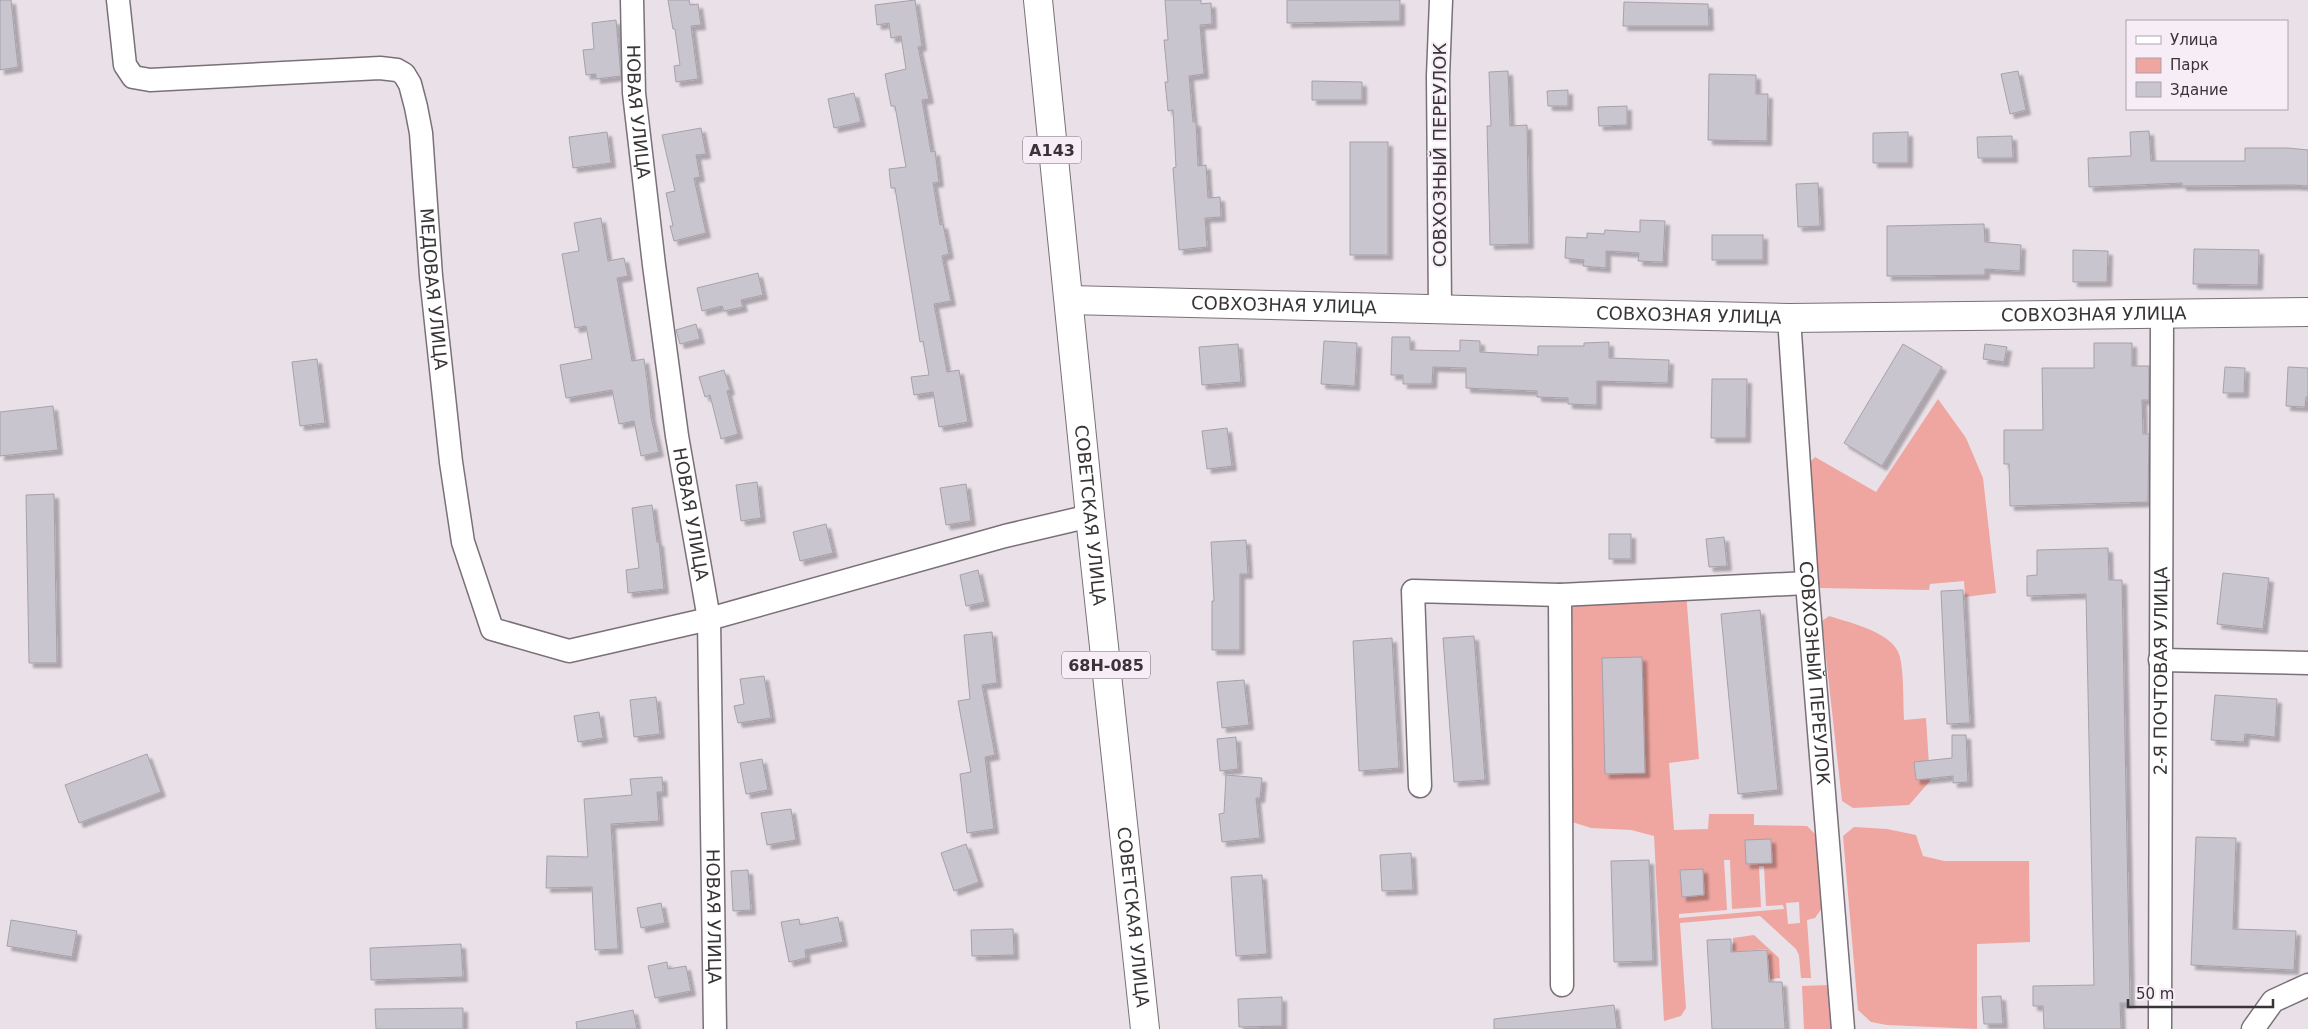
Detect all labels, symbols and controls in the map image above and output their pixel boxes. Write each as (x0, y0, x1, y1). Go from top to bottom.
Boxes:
legend (2126, 20, 2288, 110)
text: Улица (2170, 31, 2218, 49)
street label: СОВХОЗНЫЙ ПЕРЕУЛОК (1429, 43, 1450, 267)
street label: НОВАЯ УЛИЦА (623, 44, 655, 181)
text: Парк (2170, 56, 2209, 74)
text: Здание (2170, 81, 2228, 99)
road number: А143 (1023, 136, 1081, 164)
street label: МЕДОВАЯ УЛИЦА (416, 207, 452, 372)
street label: СОВХОЗНАЯ УЛИЦА (1191, 292, 1378, 318)
street label: СОВХОЗНАЯ УЛИЦА (1596, 302, 1783, 328)
street label: СОВХОЗНАЯ УЛИЦА (2001, 302, 2187, 326)
street label: СОВЕТСКАЯ УЛИЦА (1071, 424, 1111, 607)
street label: НОВАЯ УЛИЦА (669, 446, 713, 583)
street label: СОВХОЗНЫЙ ПЕРЕУЛОК (1796, 560, 1834, 786)
street label: 2-Я ПОЧТОВАЯ УЛИЦА (2150, 566, 2171, 775)
road number: 68Н-085 (1062, 652, 1150, 678)
street label: СОВЕТСКАЯ УЛИЦА (1113, 826, 1154, 1009)
street label: НОВАЯ УЛИЦА (702, 849, 725, 985)
scale bar (2128, 976, 2273, 1008)
text: 50 m (2136, 985, 2174, 1003)

